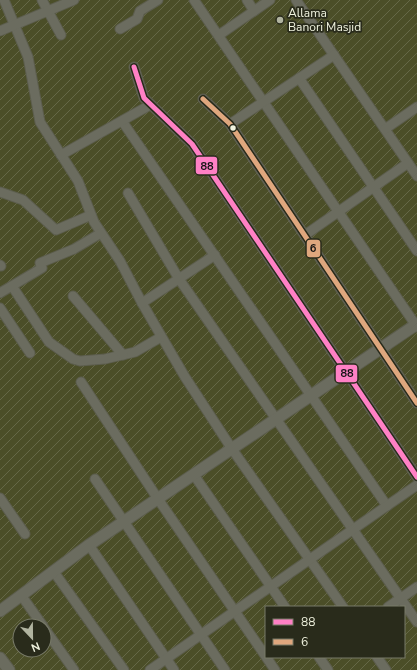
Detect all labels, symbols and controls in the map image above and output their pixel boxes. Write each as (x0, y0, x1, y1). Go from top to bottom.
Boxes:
place label: Allama Banori Masjid (288, 5, 361, 35)
marker: Allama Banori Masjid (275, 15, 285, 25)
unlabelled marker (228, 123, 238, 133)
line badge: 88 (195, 156, 218, 175)
text: 88 (200, 159, 214, 174)
line badge: 6 (306, 239, 321, 258)
text: 6 (310, 241, 317, 256)
line badge: 88 (335, 364, 358, 383)
text: 88 (340, 366, 354, 381)
legend (265, 606, 405, 658)
text: 88 (301, 614, 315, 630)
north arrow (12, 618, 52, 658)
text: 6 (301, 634, 308, 650)
text: N (29, 638, 42, 655)

